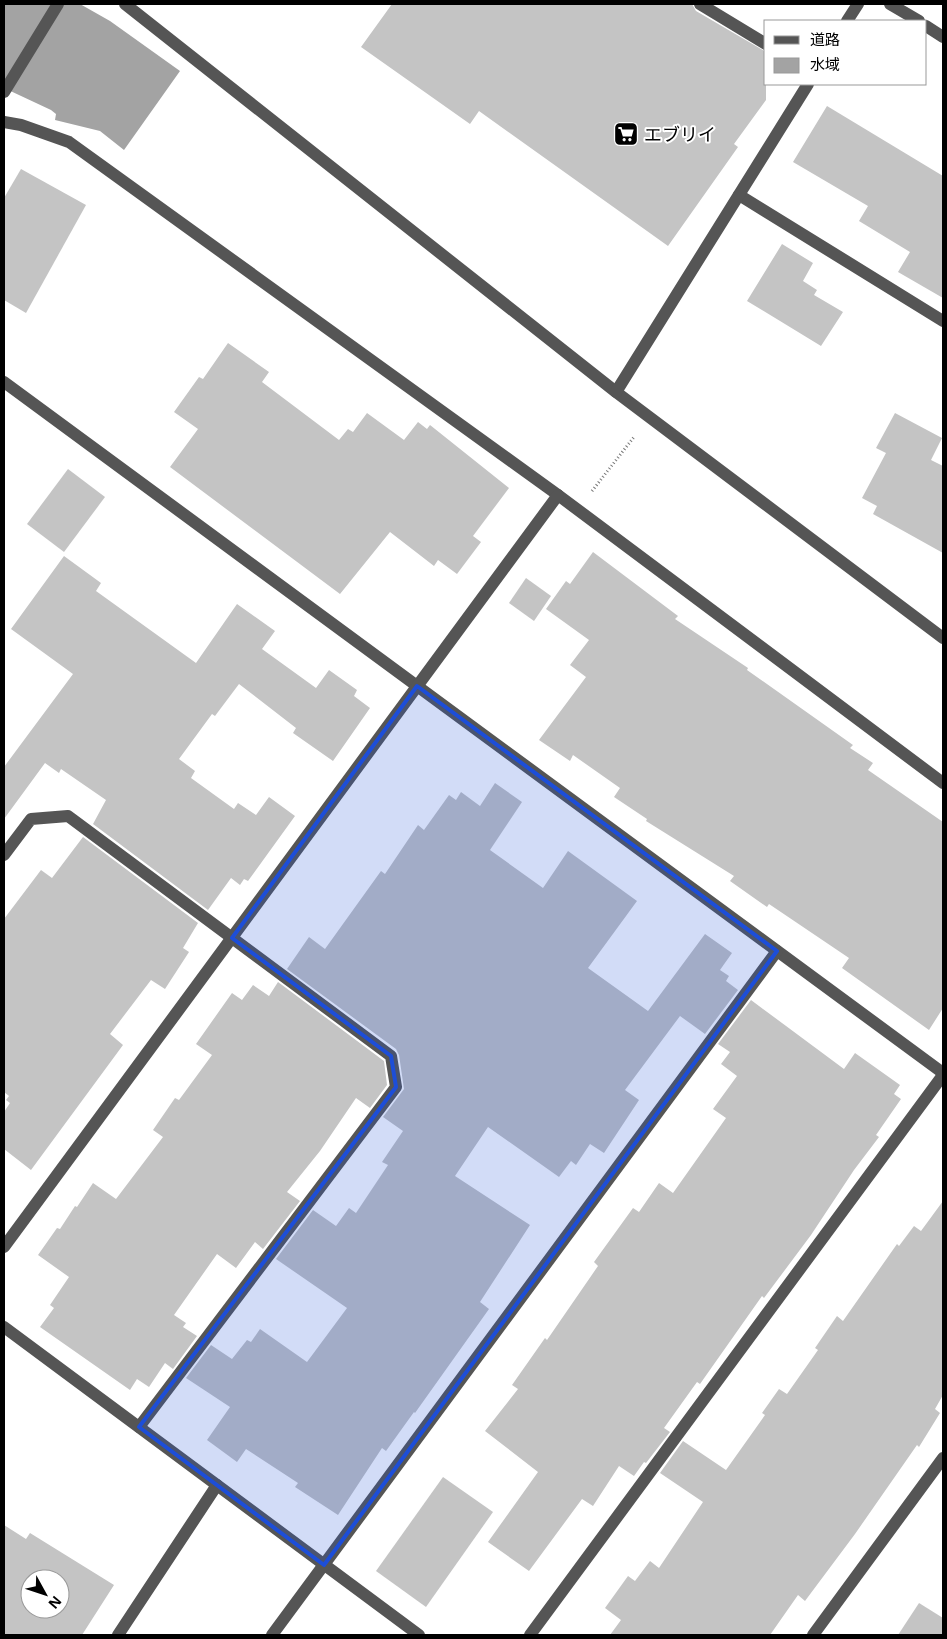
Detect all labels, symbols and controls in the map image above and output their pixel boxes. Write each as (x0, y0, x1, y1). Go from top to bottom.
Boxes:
legend (764, 20, 927, 85)
text: 道路 (810, 29, 840, 49)
text: 水域 (810, 54, 840, 74)
supermarket icon: エブリイ (613, 121, 639, 147)
place label: エブリイ (644, 122, 716, 146)
north arrow (20, 1569, 70, 1619)
text: N (44, 1592, 66, 1613)

